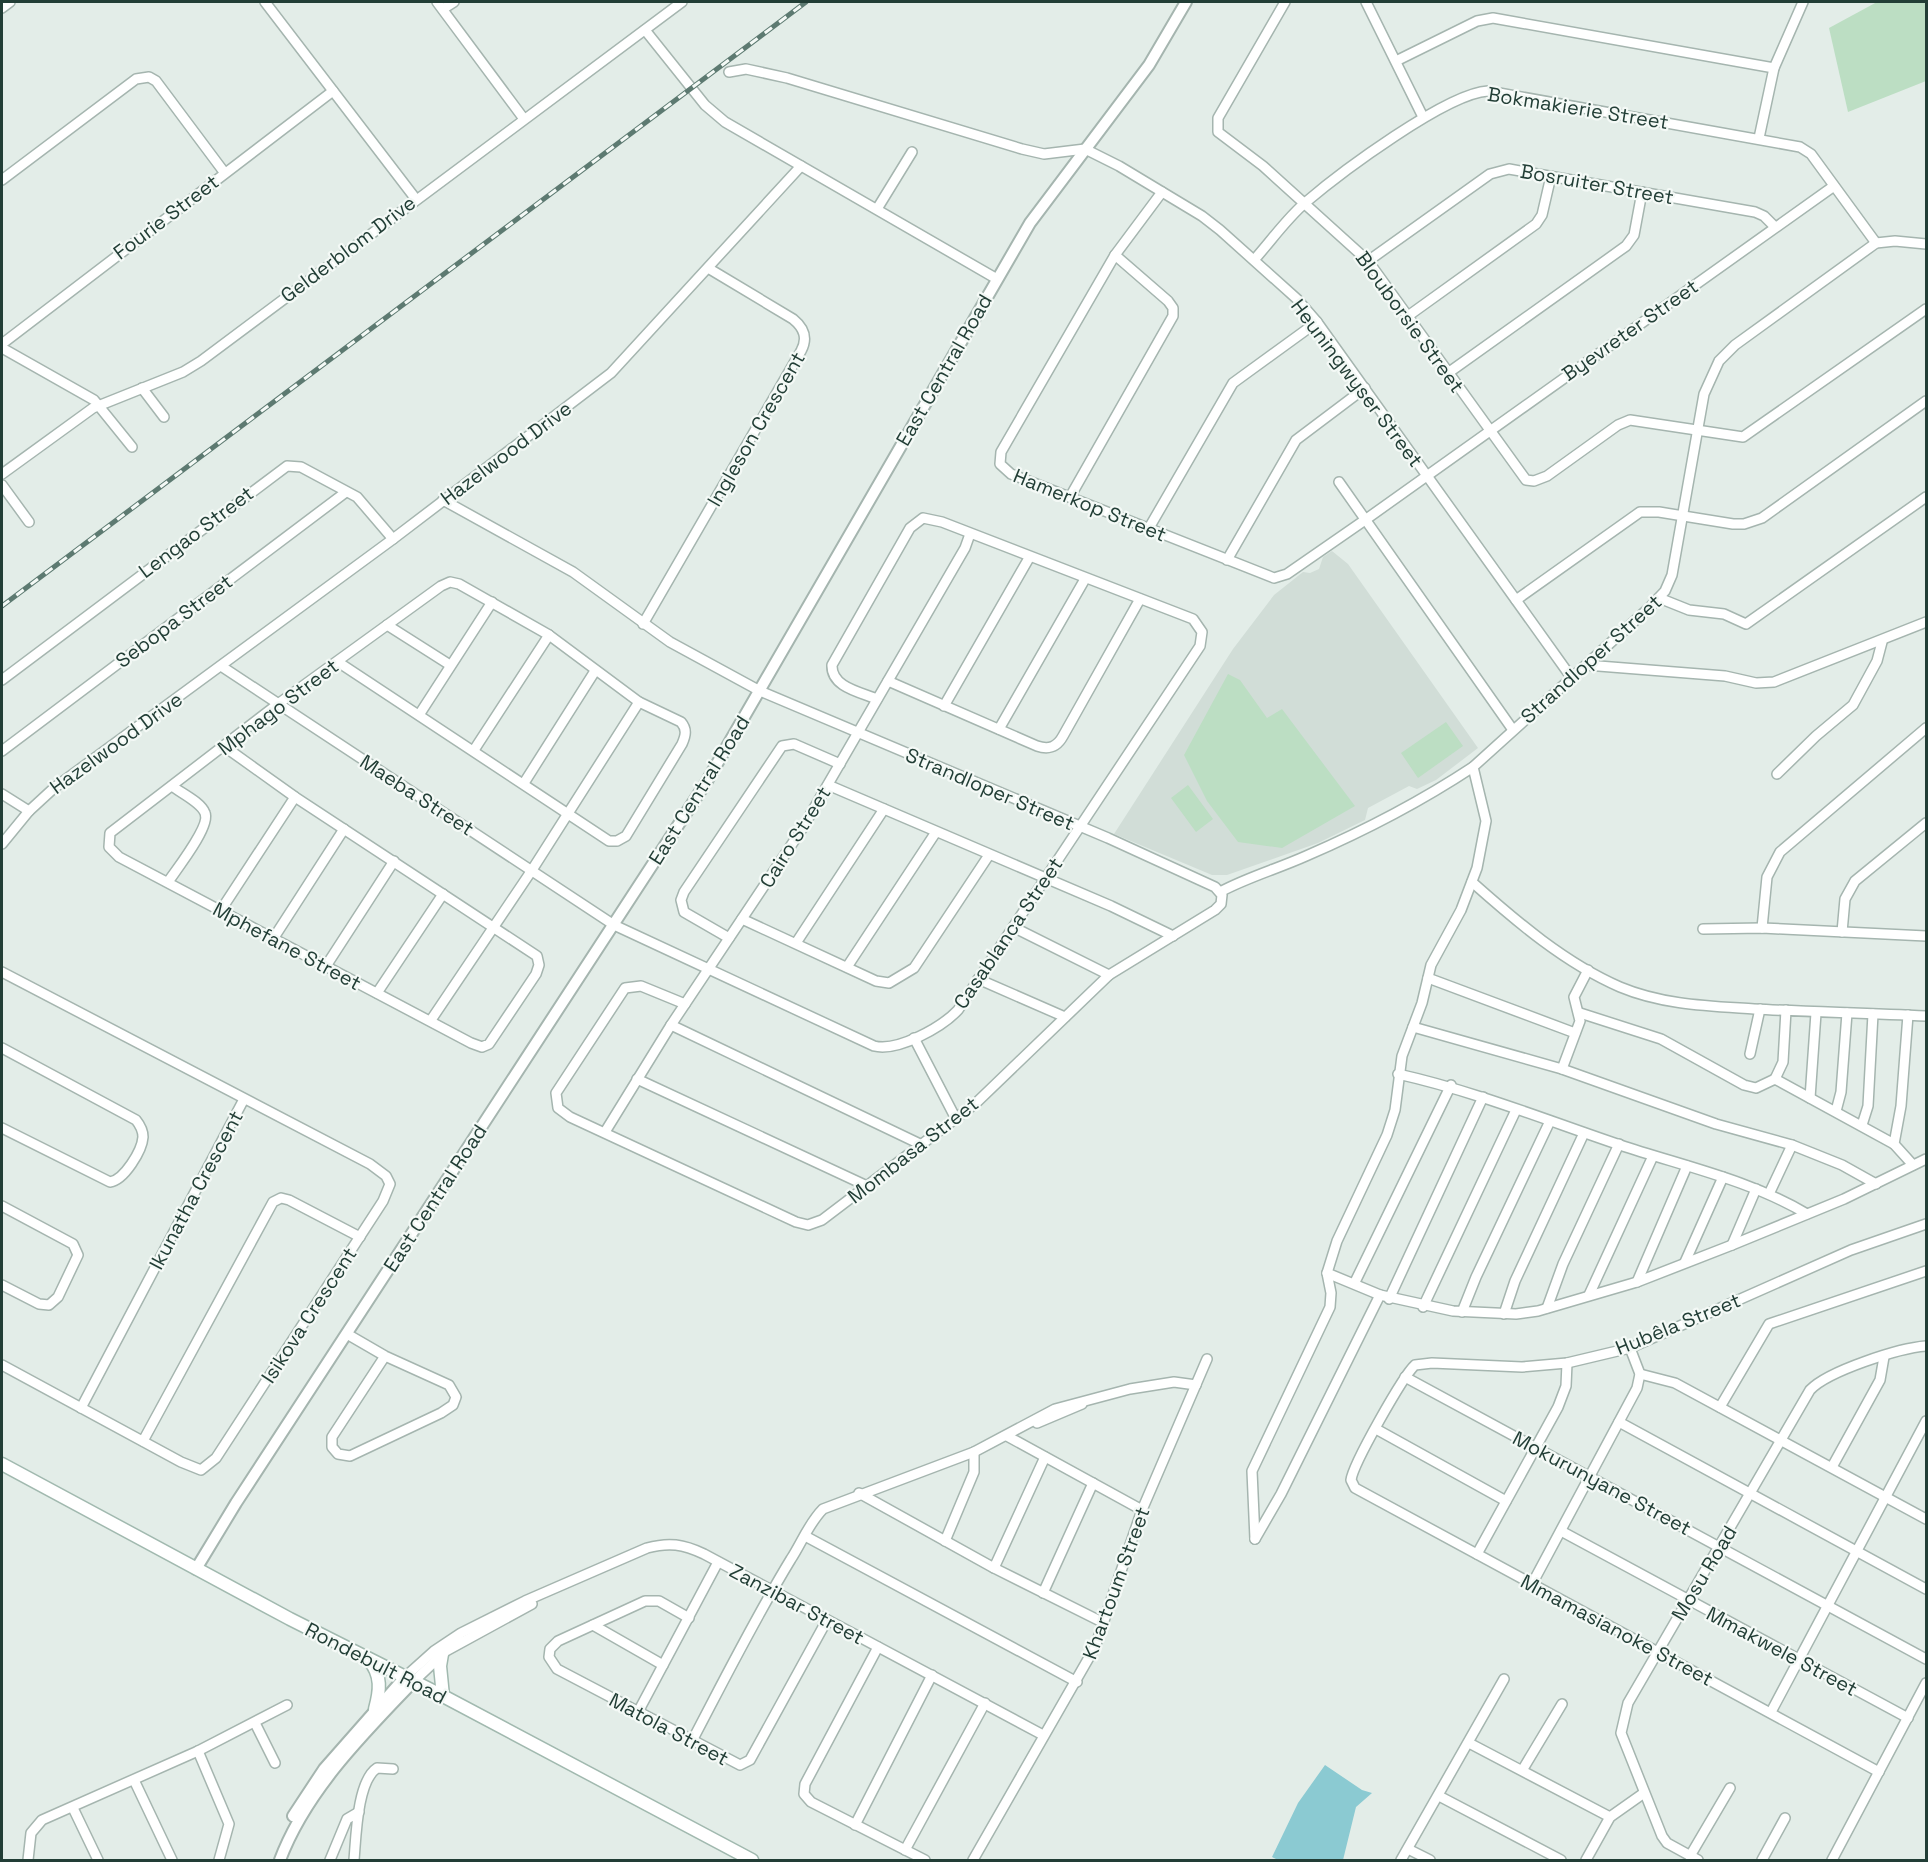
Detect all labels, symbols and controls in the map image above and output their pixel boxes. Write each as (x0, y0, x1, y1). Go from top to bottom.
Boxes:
street label: Bokmakierie Street (1486, 81, 1670, 135)
street label: Bosruiter Street (1518, 158, 1676, 210)
street label: Fourie Street (108, 169, 224, 265)
street label: Gelderblom Drive (275, 190, 421, 308)
street label: Blouborsie Street (1350, 246, 1470, 398)
street label: Byevreter Street (1557, 273, 1703, 387)
street label: East Central Road (890, 289, 998, 451)
street label: Heuningwyser Street (1285, 294, 1429, 472)
street label: Ingleson Crescent (701, 347, 811, 511)
street label: Hazelwood Drive (435, 395, 577, 511)
street label: Hamerkop Street (1010, 462, 1170, 548)
street label: Lengao Street (133, 480, 259, 584)
street label: Sebopa Street (110, 568, 238, 674)
street label: Strandloper Street (1515, 589, 1667, 729)
street label: Mphago Street (212, 653, 344, 761)
street label: Hazelwood Drive (44, 686, 188, 800)
street label: East Central Road (643, 711, 755, 869)
street label: Strandloper Street (902, 742, 1078, 836)
street label: Maeba Street (355, 748, 479, 842)
street label: Cairo Street (753, 781, 837, 893)
street label: Casablanca Street (948, 852, 1068, 1014)
street label: Mphefane Street (208, 896, 366, 996)
street label: Mombasa Street (842, 1091, 984, 1209)
street label: Ikunatha Crescent (143, 1106, 249, 1274)
street label: East Central Road (378, 1119, 492, 1277)
street label: Isikova Crescent (255, 1242, 363, 1388)
street label: Hubêla Street (1612, 1287, 1744, 1361)
street label: Mokurunyane Street (1508, 1425, 1696, 1541)
street label: Khartoum Street (1076, 1503, 1156, 1663)
street label: Mosu Road (1665, 1521, 1743, 1625)
street label: Zanzibar Street (725, 1558, 869, 1650)
street label: Mmamasianoke Street (1516, 1568, 1718, 1692)
street label: Mmakwele Street (1702, 1600, 1862, 1702)
street label: Rondebult Road (301, 1616, 451, 1710)
street label: Matola Street (605, 1687, 733, 1771)

